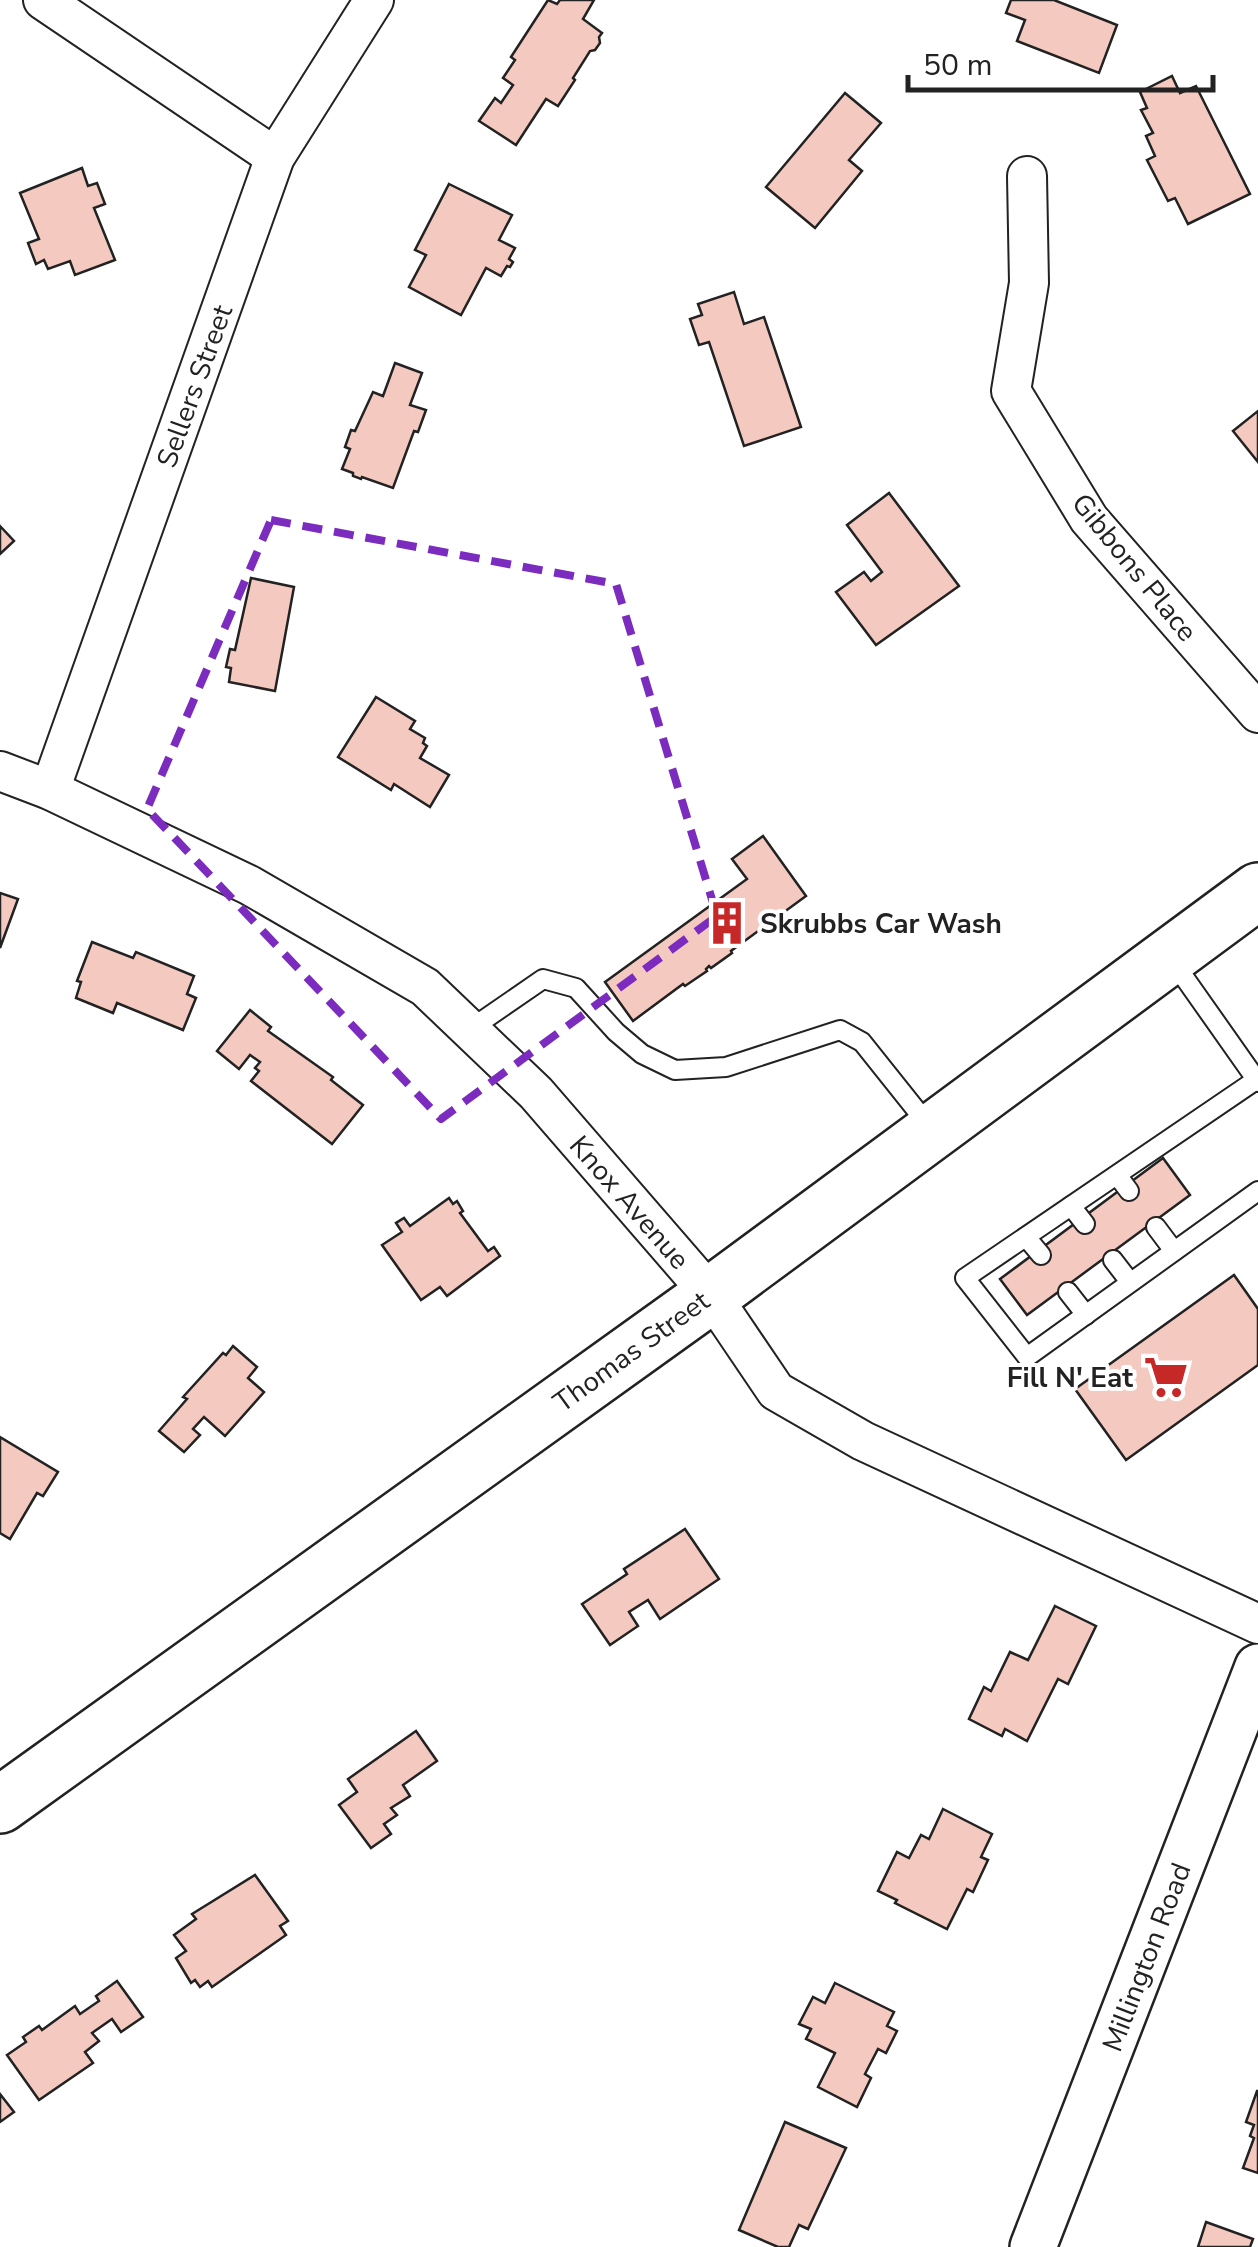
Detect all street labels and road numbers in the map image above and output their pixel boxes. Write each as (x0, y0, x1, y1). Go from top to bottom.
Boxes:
street label: Sellers Street (148, 300, 242, 473)
street label: Gibbons Place (1063, 486, 1206, 650)
street label: Knox Avenue (561, 1128, 698, 1278)
street label: Thomas Street (546, 1282, 717, 1421)
street label: Millington Road (1093, 1858, 1200, 2057)

